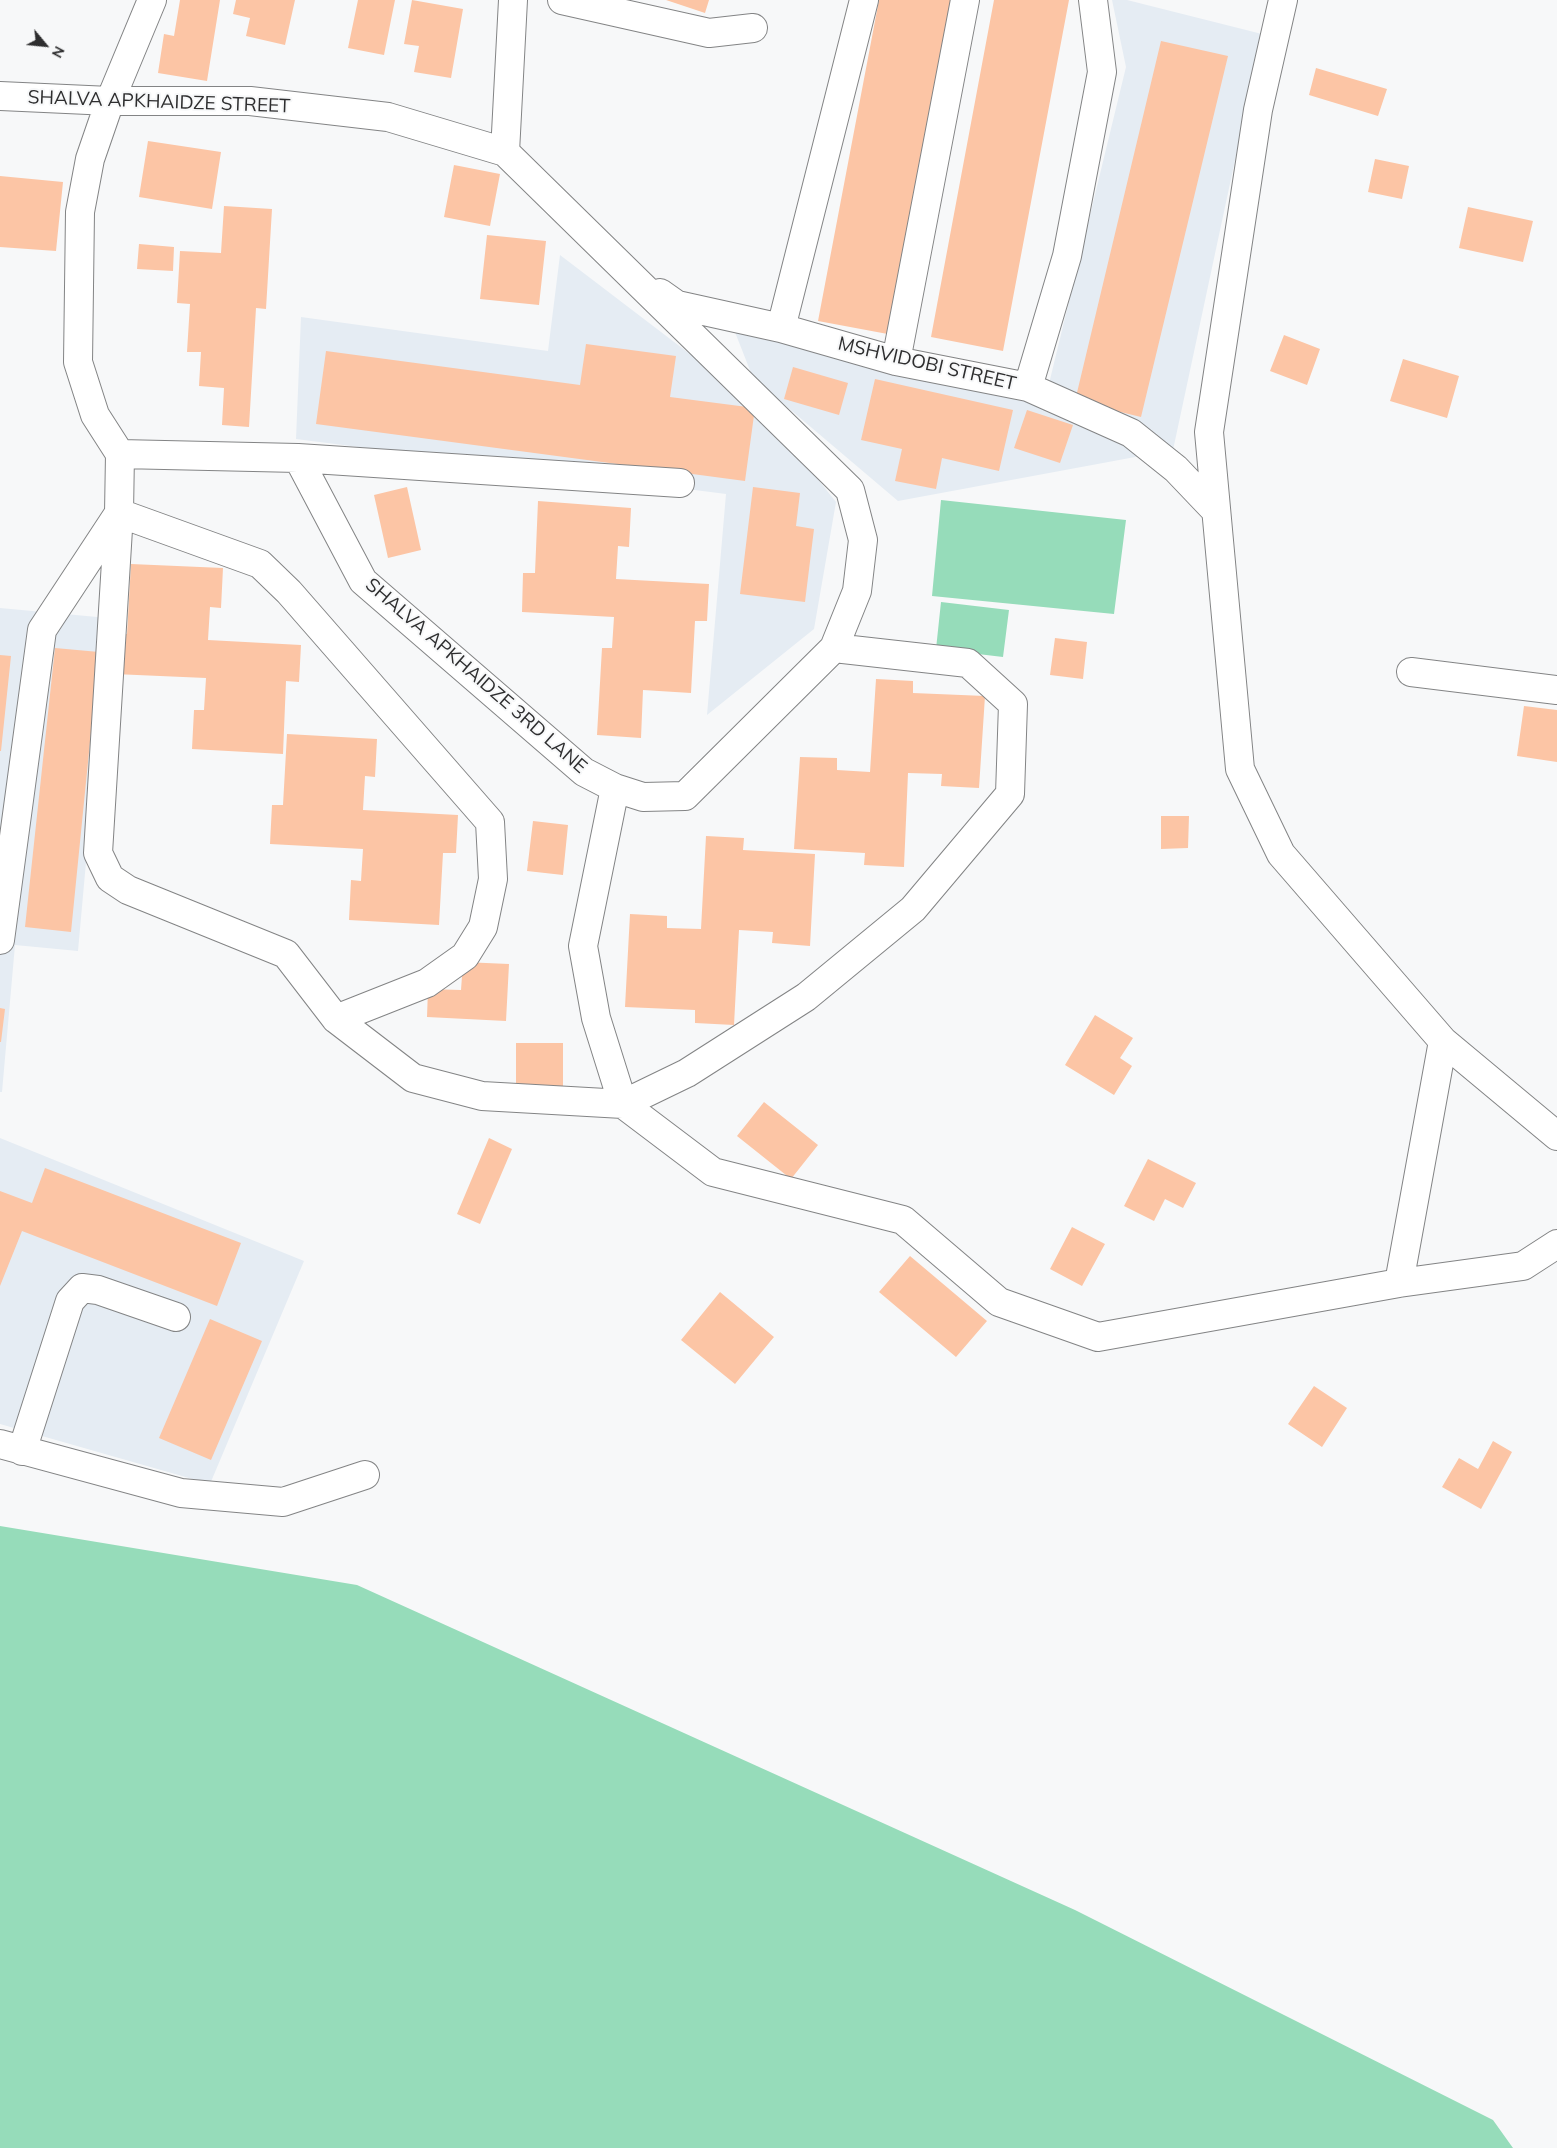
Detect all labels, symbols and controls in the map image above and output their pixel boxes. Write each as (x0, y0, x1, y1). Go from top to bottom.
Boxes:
north arrow (20, 20, 70, 70)
text: N (48, 43, 69, 61)
street label: SHALVA APKHAIDZE STREET (27, 86, 291, 118)
street label: MSHVIDOBI STREET (836, 332, 1018, 396)
street label: SHALVA APKHAIDZE 3RD LANE (361, 574, 591, 778)

